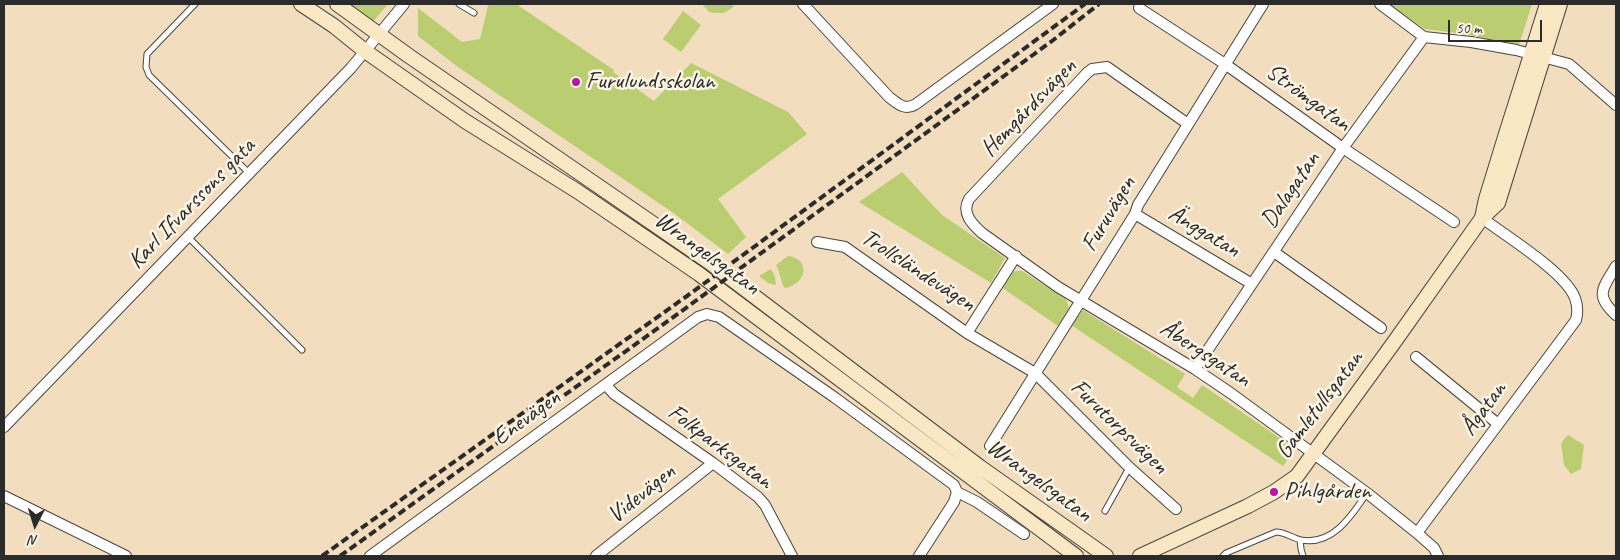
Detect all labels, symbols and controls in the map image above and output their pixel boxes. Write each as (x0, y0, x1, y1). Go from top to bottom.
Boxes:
scale bar (1450, 10, 1544, 42)
text: 50 m (1456, 19, 1482, 38)
street label: Hemgårdsvägen (975, 53, 1083, 163)
street label: Strömgatan (1260, 58, 1356, 138)
place label: Furulundsskolan (586, 68, 715, 96)
marker: Furulundsskolan (570, 76, 582, 88)
street label: Karl Ifvarssons gata (122, 133, 262, 275)
street label: Dalagatan (1255, 146, 1327, 234)
street label: Furuvägen (1075, 171, 1143, 257)
street label: Änggatan (1163, 199, 1245, 265)
street label: Wrangelsgatan (649, 206, 765, 302)
street label: Trollsländevägen (855, 223, 981, 319)
street label: Åbergsgatan (1154, 314, 1256, 394)
street label: Gamletullsgatan (1270, 345, 1370, 465)
street label: Furutorpsvägen (1064, 373, 1174, 481)
street label: Ågatan (1455, 376, 1513, 442)
street label: Enevägen (487, 384, 567, 452)
street label: Folkparksgatan (662, 398, 778, 496)
street label: Wrangelsgatan (981, 433, 1097, 529)
street label: Videvägen (602, 458, 682, 530)
place label: Pihlgården (1284, 478, 1371, 506)
marker: Pihlgården (1268, 486, 1280, 498)
north arrow (10, 500, 60, 550)
text: N (29, 532, 39, 549)

